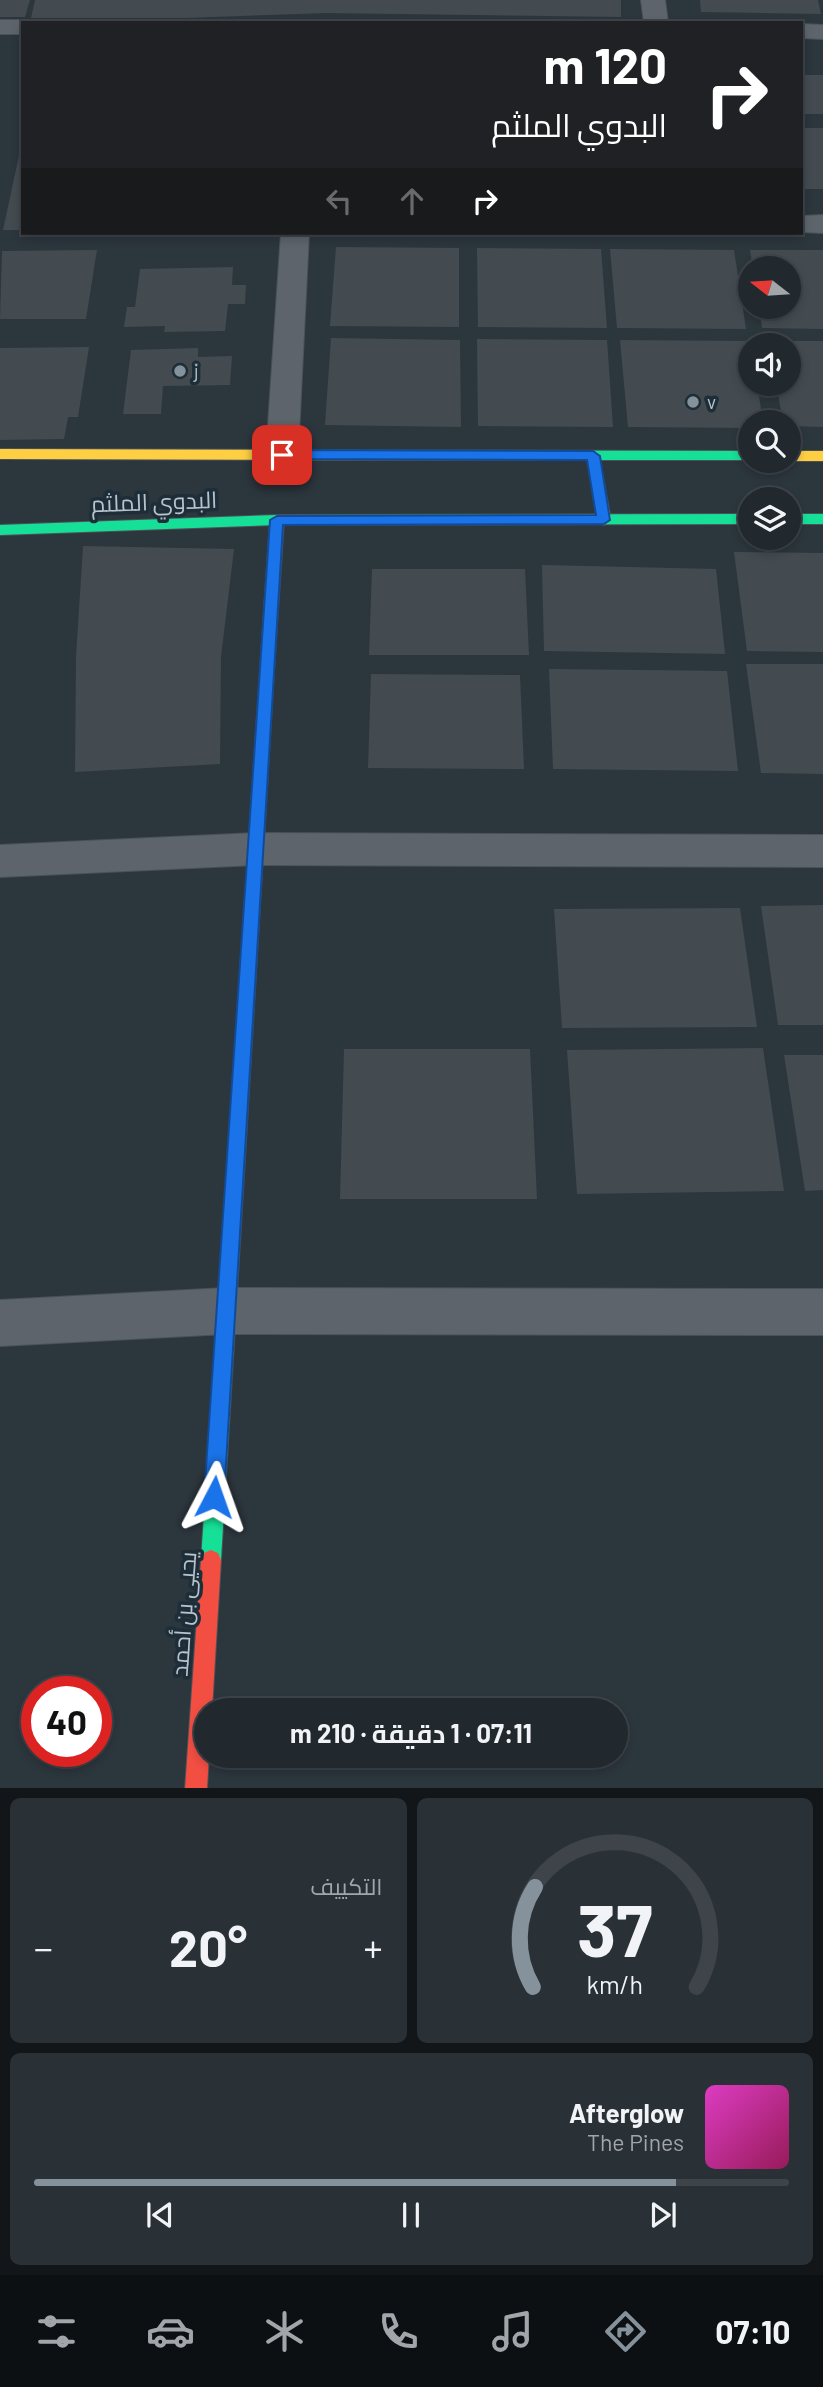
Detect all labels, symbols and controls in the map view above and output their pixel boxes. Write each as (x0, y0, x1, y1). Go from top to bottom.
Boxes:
text: 120 m (544, 35, 667, 94)
icon: right (691, 49, 782, 140)
text: البدوي الملثم (491, 105, 667, 143)
icon: left (320, 182, 358, 220)
icon: ahead (393, 182, 431, 220)
icon: right (466, 182, 504, 220)
north arrow (738, 256, 802, 318)
map controls (738, 256, 801, 550)
button: sound (738, 333, 801, 396)
place label: j (193, 359, 199, 382)
marker: j (172, 363, 188, 379)
place label: v (707, 390, 716, 413)
marker: v (685, 394, 701, 410)
button: search (738, 410, 801, 473)
pin (252, 425, 312, 485)
icon: arrive (263, 436, 301, 474)
street label: البدوي الملثم (90, 485, 218, 522)
button: layers (738, 487, 801, 550)
position arrow (177, 1460, 251, 1534)
street label: يحيى بن أحمد (165, 1550, 202, 1677)
speed limit sign: 40 (21, 1676, 112, 1767)
text: 07:11 · 1 دقيقة · 210 m (290, 1717, 532, 1748)
text: التكييف (310, 1872, 383, 1900)
text: 37 (577, 1884, 652, 1972)
text: 20° (169, 1915, 247, 1977)
text: − (34, 1924, 53, 1970)
text: + (363, 1924, 383, 1970)
text: km/h (586, 1968, 643, 1998)
text: Afterglow (569, 2097, 684, 2128)
text: The Pines (587, 2128, 684, 2156)
icon: previous (141, 2196, 179, 2234)
icon: pause (392, 2196, 430, 2234)
icon: next (644, 2196, 682, 2234)
icon: filters (32, 2307, 81, 2356)
icon: car (146, 2307, 195, 2356)
icon: climate (260, 2307, 309, 2356)
icon: phone (374, 2307, 423, 2356)
icon: music (488, 2307, 537, 2356)
icon: directions (601, 2307, 650, 2356)
text: 07:10 (715, 2312, 791, 2350)

